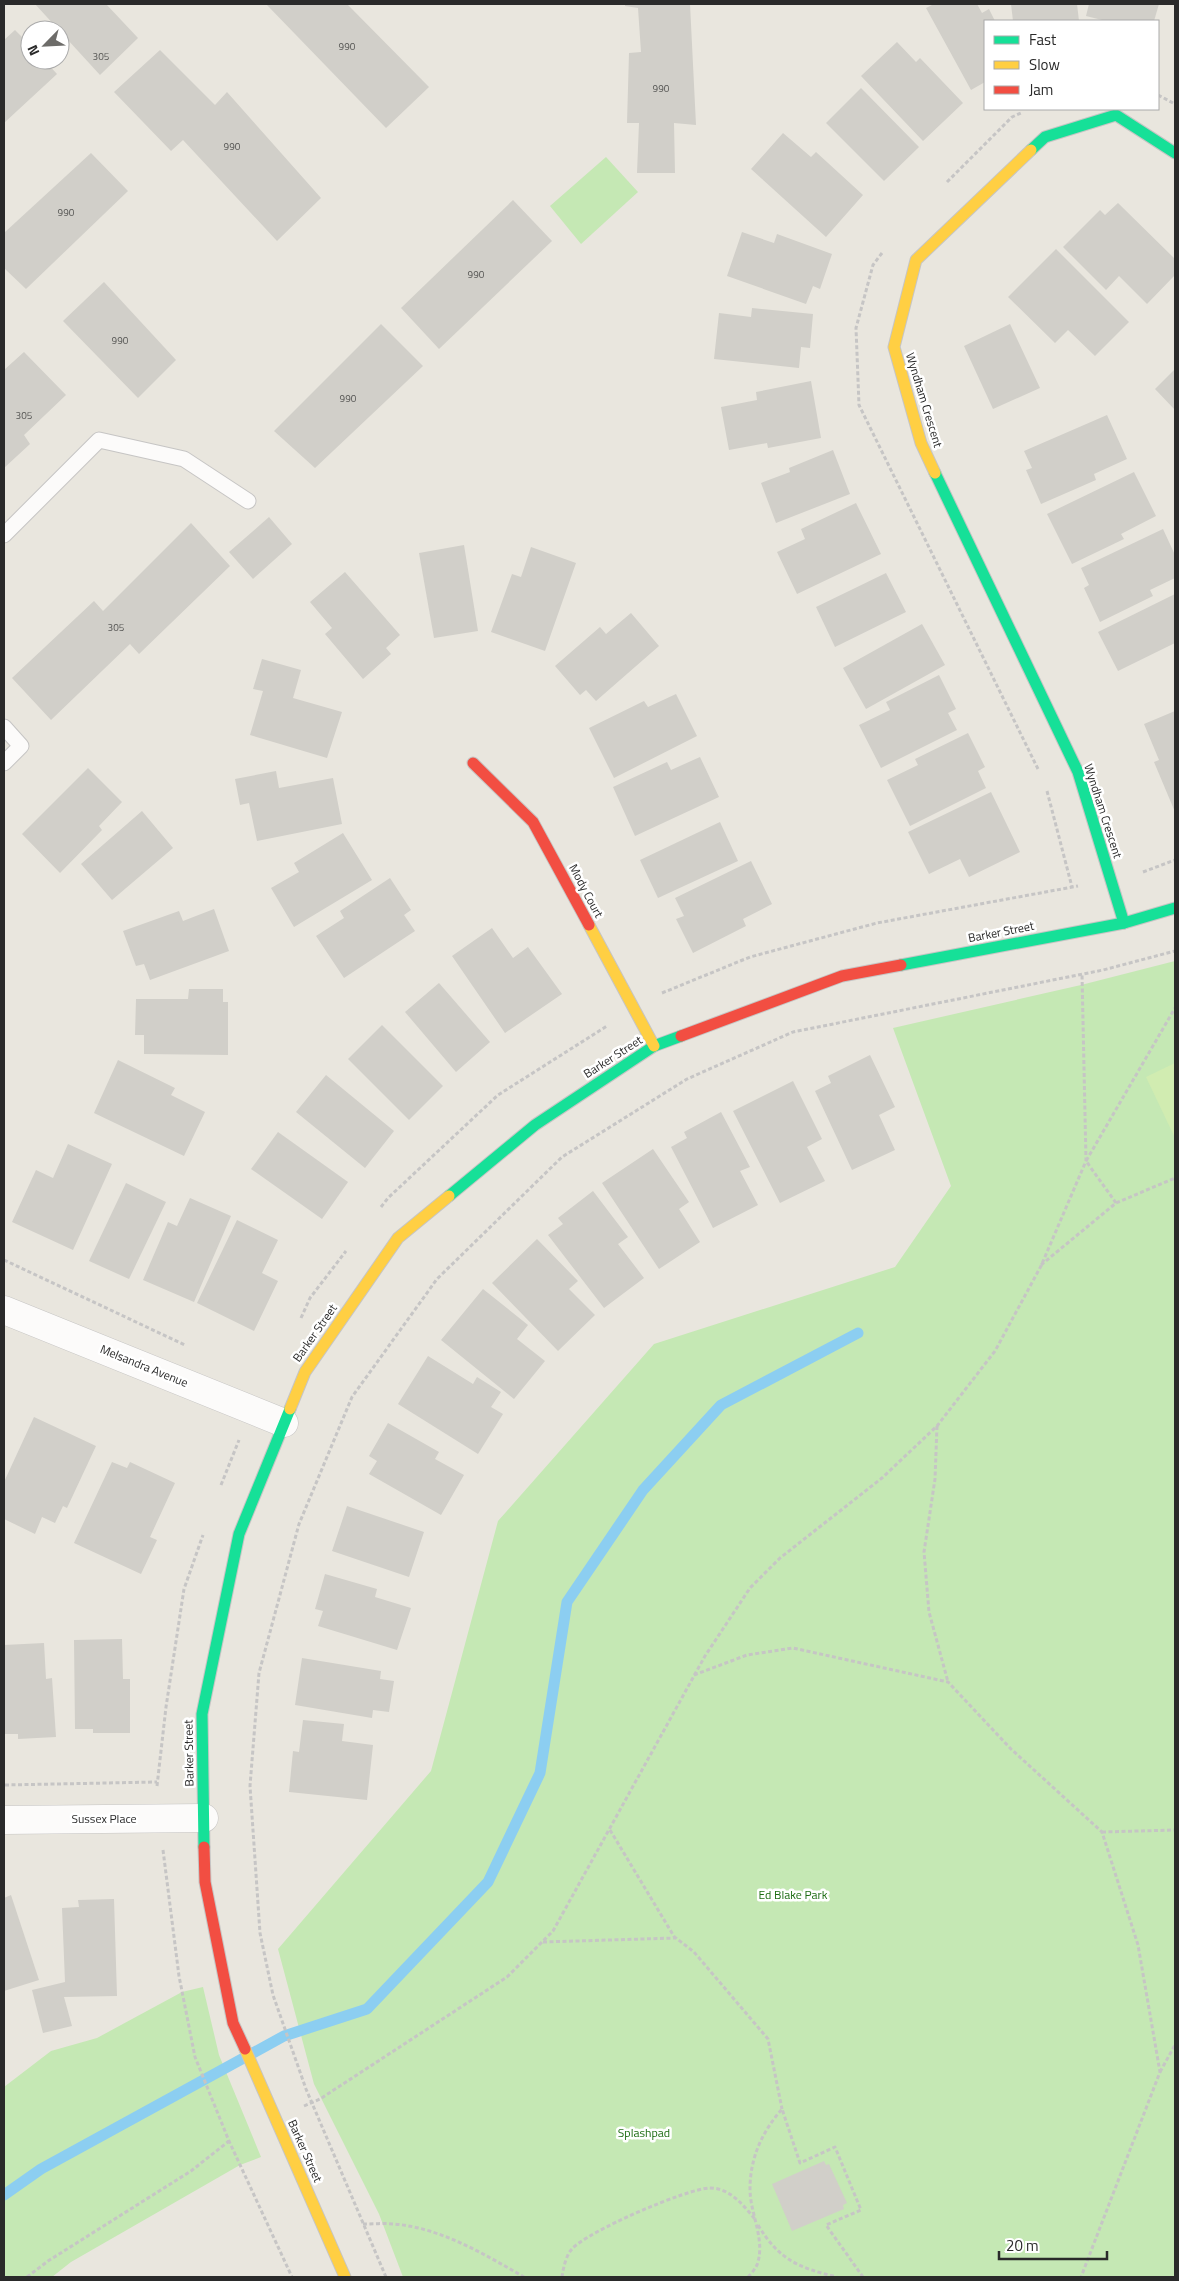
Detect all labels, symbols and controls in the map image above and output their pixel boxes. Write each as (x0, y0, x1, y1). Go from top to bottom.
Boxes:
north arrow (20, 20, 70, 70)
legend (984, 20, 1159, 110)
text: Fast (1029, 28, 1057, 51)
house number: 990 (339, 39, 356, 54)
text: N (21, 42, 44, 59)
house number: 305 (93, 49, 110, 64)
text: Slow (1029, 53, 1060, 76)
text: Jam (1029, 78, 1053, 101)
house number: 990 (653, 81, 670, 96)
house number: 990 (224, 139, 241, 154)
house number: 990 (58, 205, 75, 220)
house number: 990 (468, 267, 485, 282)
house number: 990 (112, 333, 129, 348)
street label: Wyndham Crescent (901, 350, 948, 450)
house number: 990 (340, 391, 357, 406)
house number: 305 (16, 408, 33, 423)
house number: 305 (108, 620, 125, 635)
street label: Wyndham Crescent (1079, 761, 1128, 861)
street label: Mody Court (564, 860, 609, 922)
street label: Barker Street (966, 916, 1036, 947)
street label: Barker Street (579, 1030, 647, 1083)
street label: Barker Street (288, 1299, 342, 1366)
street label: Melsandra Avenue (97, 1339, 191, 1392)
street label: Barker Street (178, 1719, 199, 1787)
street label: Sussex Place (71, 1809, 137, 1828)
park label: Ed Blake Park (759, 1885, 828, 1904)
street label: Barker Street (283, 2116, 328, 2186)
park label: Splashpad (618, 2123, 670, 2142)
scale bar (999, 2228, 1106, 2260)
text: 20 m (1006, 2234, 1039, 2257)

